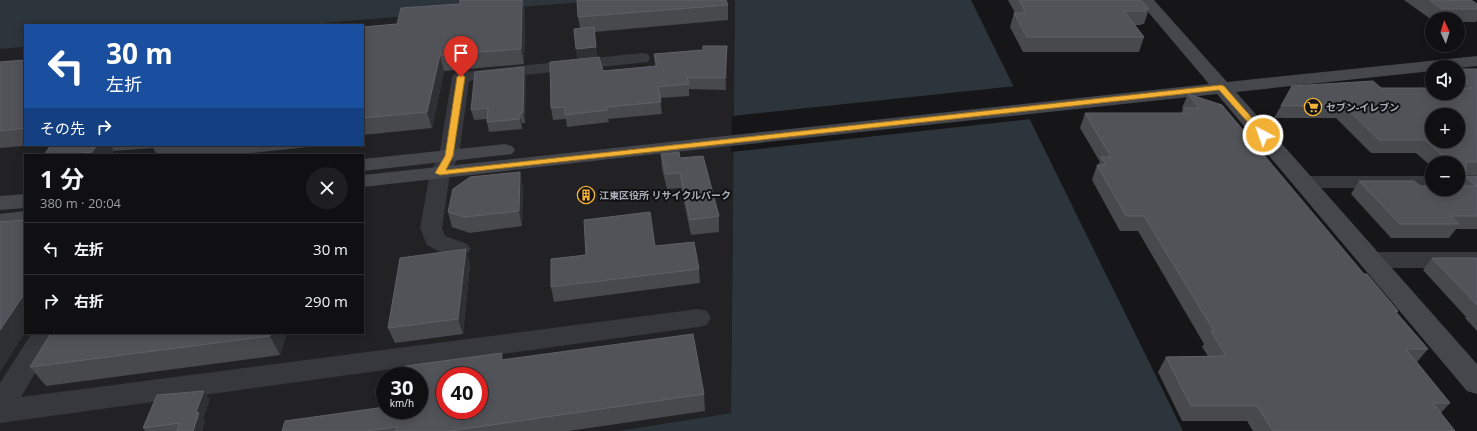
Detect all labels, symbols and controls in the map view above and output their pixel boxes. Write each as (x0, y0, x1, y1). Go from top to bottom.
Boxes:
north arrow (1425, 12, 1465, 52)
map controls (1425, 12, 1465, 196)
text: 30 m (106, 34, 173, 72)
pin (444, 36, 478, 77)
icon: left (40, 40, 92, 92)
icon: arrive (450, 42, 472, 64)
button: sound (1425, 60, 1465, 100)
text: 左折 (106, 72, 142, 96)
supermarket icon: セブン-イレブン (1303, 97, 1323, 117)
place label: セブン-イレブン (1326, 100, 1399, 114)
button: + (1425, 108, 1465, 148)
position arrow (1242, 114, 1284, 156)
icon: right (93, 116, 115, 138)
text: その先 (40, 118, 85, 138)
button: − (1425, 156, 1465, 196)
text: 1 分 (40, 162, 84, 195)
button: close (306, 167, 348, 209)
building icon: 江東区役所 リサイクルパーク (576, 185, 596, 205)
place label: 江東区役所 リサイクルパーク (599, 188, 731, 202)
text: 380 m · 20:04 (40, 194, 121, 212)
icon: left (40, 238, 62, 260)
text: 左折 (74, 239, 104, 259)
text: 30 m (313, 239, 348, 259)
icon: right (40, 290, 62, 312)
text: 右折 (74, 291, 104, 311)
text: 290 m (304, 291, 348, 311)
speed limit sign: 40 (436, 367, 488, 419)
text: 30 (391, 374, 413, 401)
text: km/h (390, 396, 414, 410)

